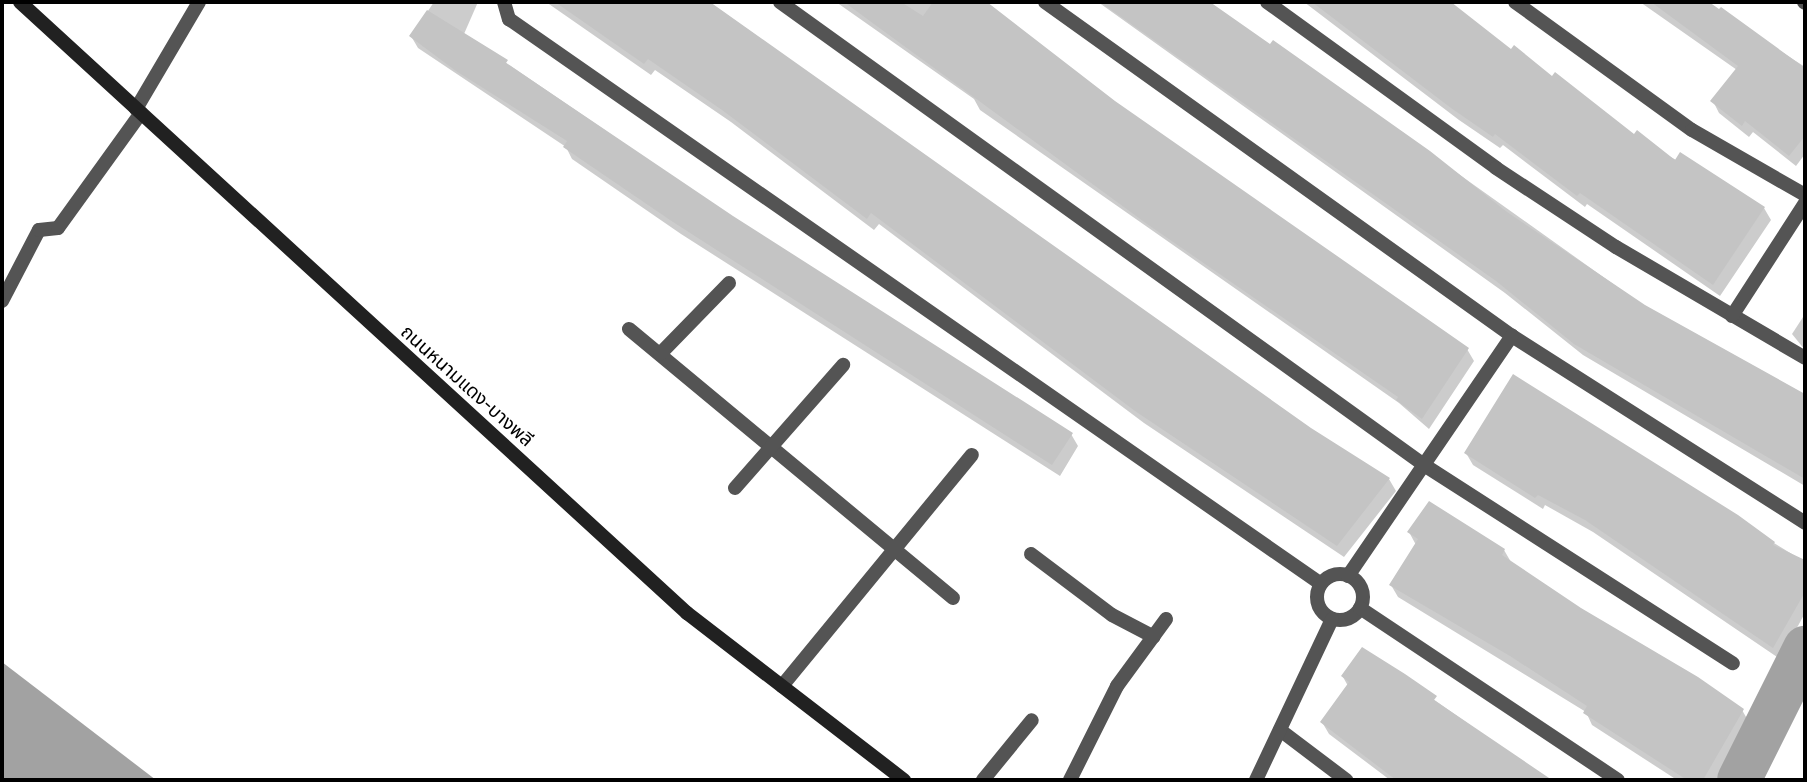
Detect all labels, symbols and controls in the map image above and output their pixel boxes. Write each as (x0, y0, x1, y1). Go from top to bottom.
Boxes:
street label: ถนนหนามแดง-บางพลี (396, 320, 538, 452)

